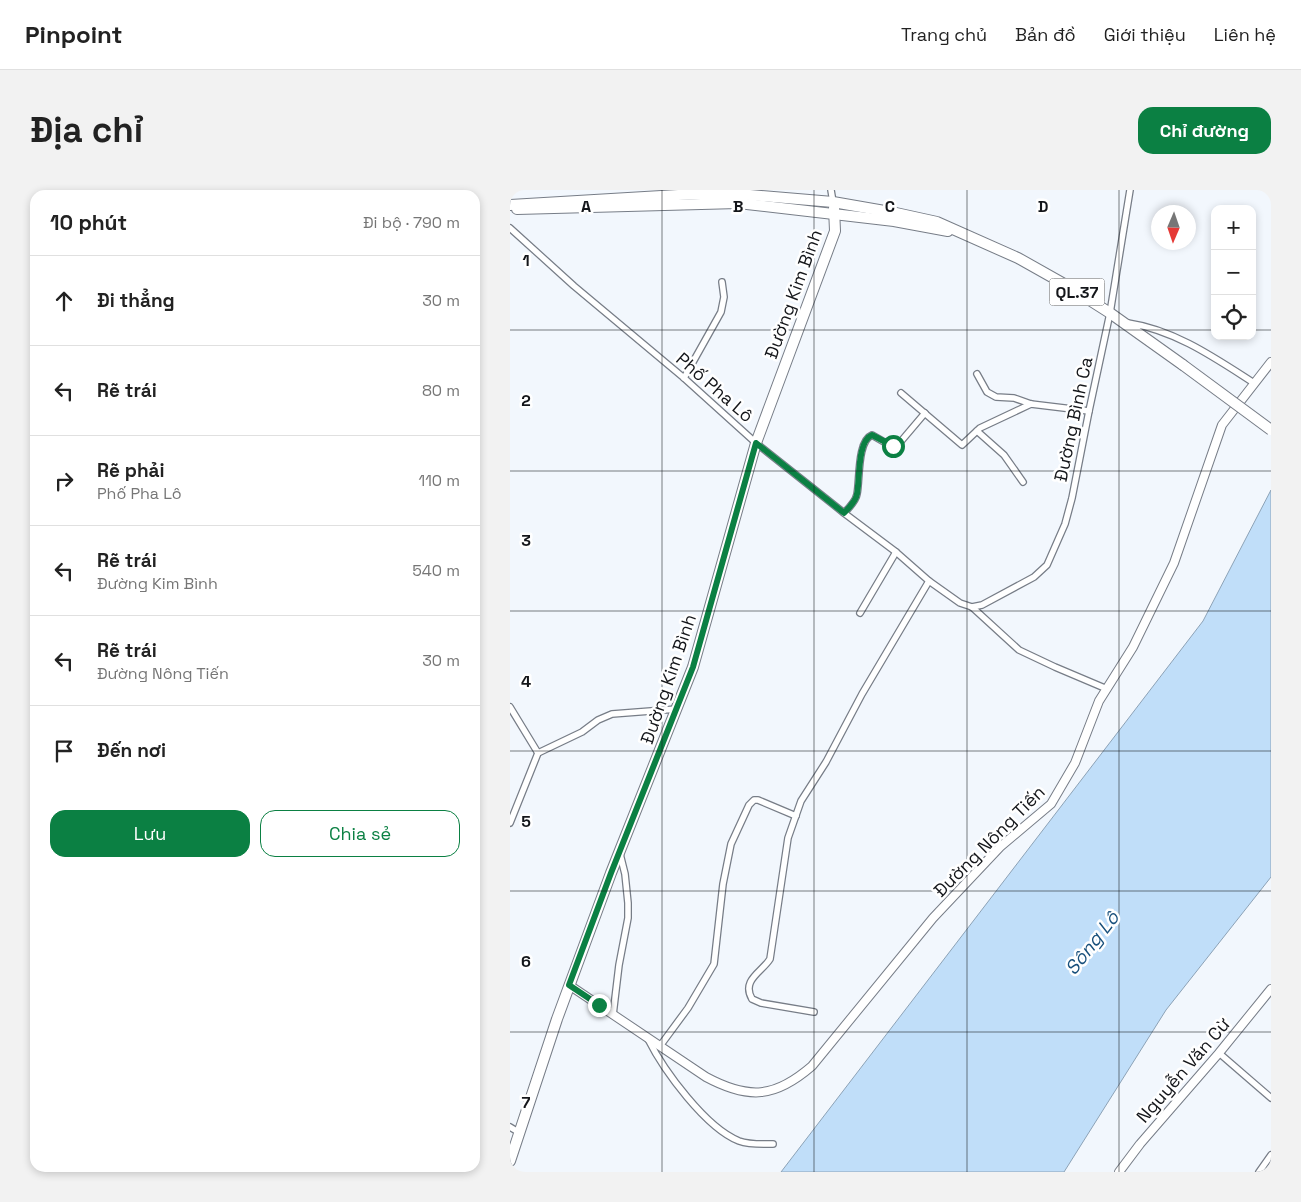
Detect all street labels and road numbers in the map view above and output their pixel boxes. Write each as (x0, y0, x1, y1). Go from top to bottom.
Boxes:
street label: Đường Kim Bình (759, 226, 827, 362)
road number: QL.37 (1050, 278, 1104, 305)
street label: Phố Pha Lô (671, 347, 759, 427)
street label: Đường Bình Ca (1049, 355, 1097, 483)
street label: Đường Kim Bình (635, 611, 701, 747)
street label: Đường Nông Tiến (928, 780, 1050, 902)
street label: Nguyễn Văn Cừ (1131, 1013, 1235, 1127)

